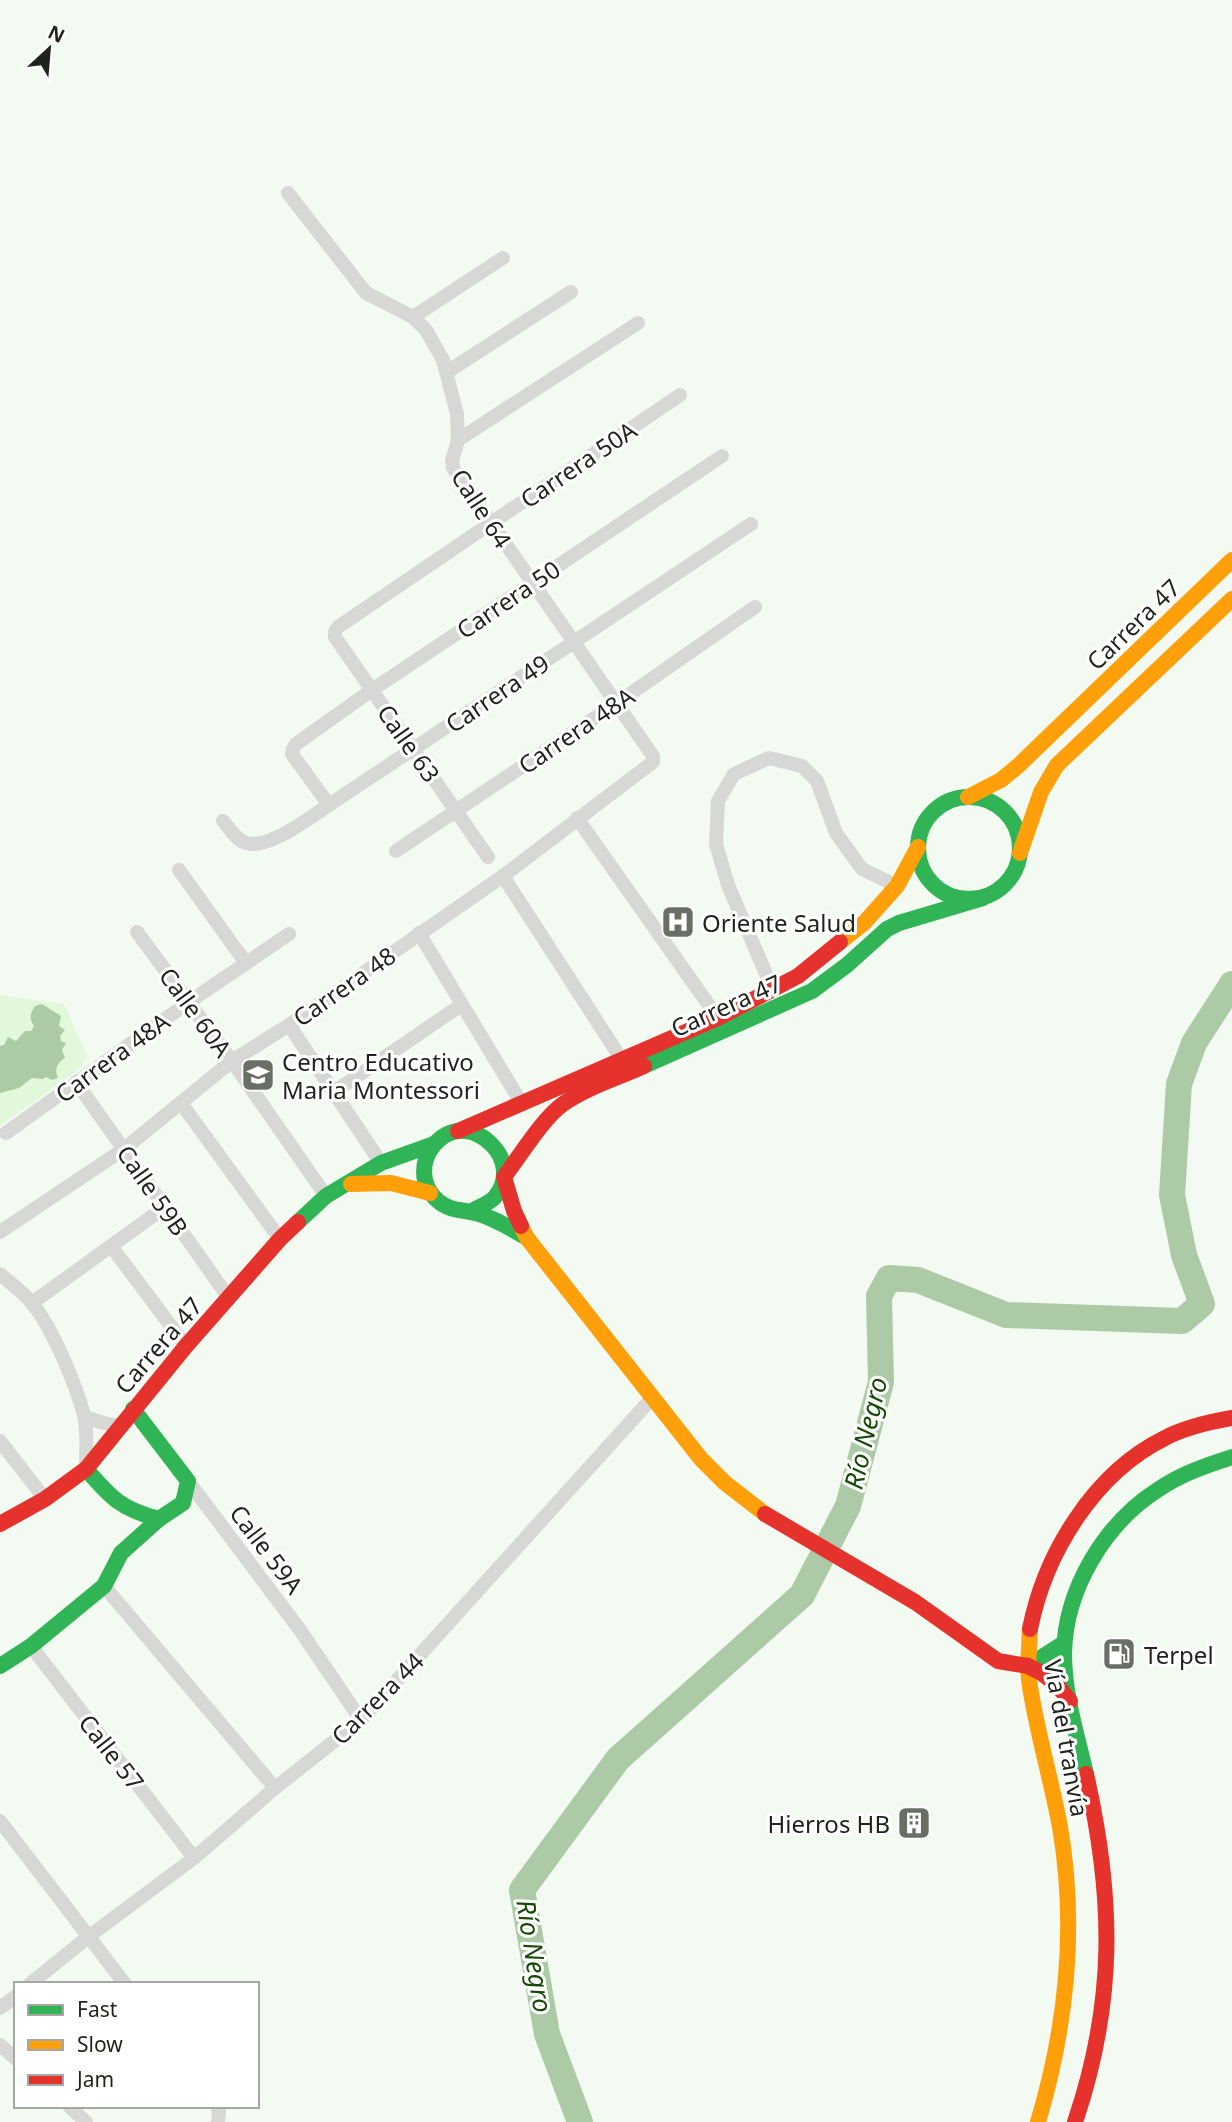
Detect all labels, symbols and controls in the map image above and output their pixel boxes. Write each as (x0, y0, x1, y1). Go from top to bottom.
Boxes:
north arrow (14, 14, 84, 84)
text: N (44, 19, 69, 49)
street label: Carrera 50A (513, 413, 643, 515)
street label: Calle 64 (444, 462, 520, 554)
street label: Carrera 50 (450, 552, 566, 646)
street label: Carrera 47 (1079, 571, 1187, 677)
street label: Carrera 49 (439, 646, 555, 740)
street label: Carrera 48A (511, 679, 641, 781)
street label: Calle 63 (370, 697, 448, 789)
hospital icon: Oriente Salud (659, 903, 697, 941)
place label: Oriente Salud (702, 906, 856, 939)
street label: Carrera 48 (286, 939, 402, 1033)
street label: Calle 60A (152, 960, 240, 1064)
street label: Carrera 47 (665, 966, 787, 1044)
street label: Carrera 48A (48, 1004, 176, 1110)
place label: Centro Educativo Maria Montessori (282, 1045, 480, 1106)
school or university icon: Centro Educativo Maria Montessori (239, 1056, 277, 1094)
street label: Calle 59B (110, 1138, 196, 1242)
street label: Carrera 47 (107, 1290, 209, 1400)
water label: Río Negro (835, 1373, 895, 1493)
street label: Calle 59A (223, 1498, 312, 1601)
fuel station icon: Terpel (1100, 1635, 1138, 1673)
place label: Terpel (1144, 1638, 1214, 1671)
street label: Carrera 44 (324, 1644, 431, 1751)
street label: Vía del tranvía (1037, 1657, 1097, 1819)
street label: Calle 57 (72, 1707, 152, 1797)
building icon: Hierros HB (895, 1804, 933, 1842)
place label: Hierros HB (768, 1807, 890, 1840)
water label: Río Negro (508, 1897, 562, 2015)
legend (14, 1982, 259, 2108)
text: Fast (77, 1995, 118, 2023)
text: Slow (77, 2030, 123, 2058)
text: Jam (75, 2065, 114, 2093)

